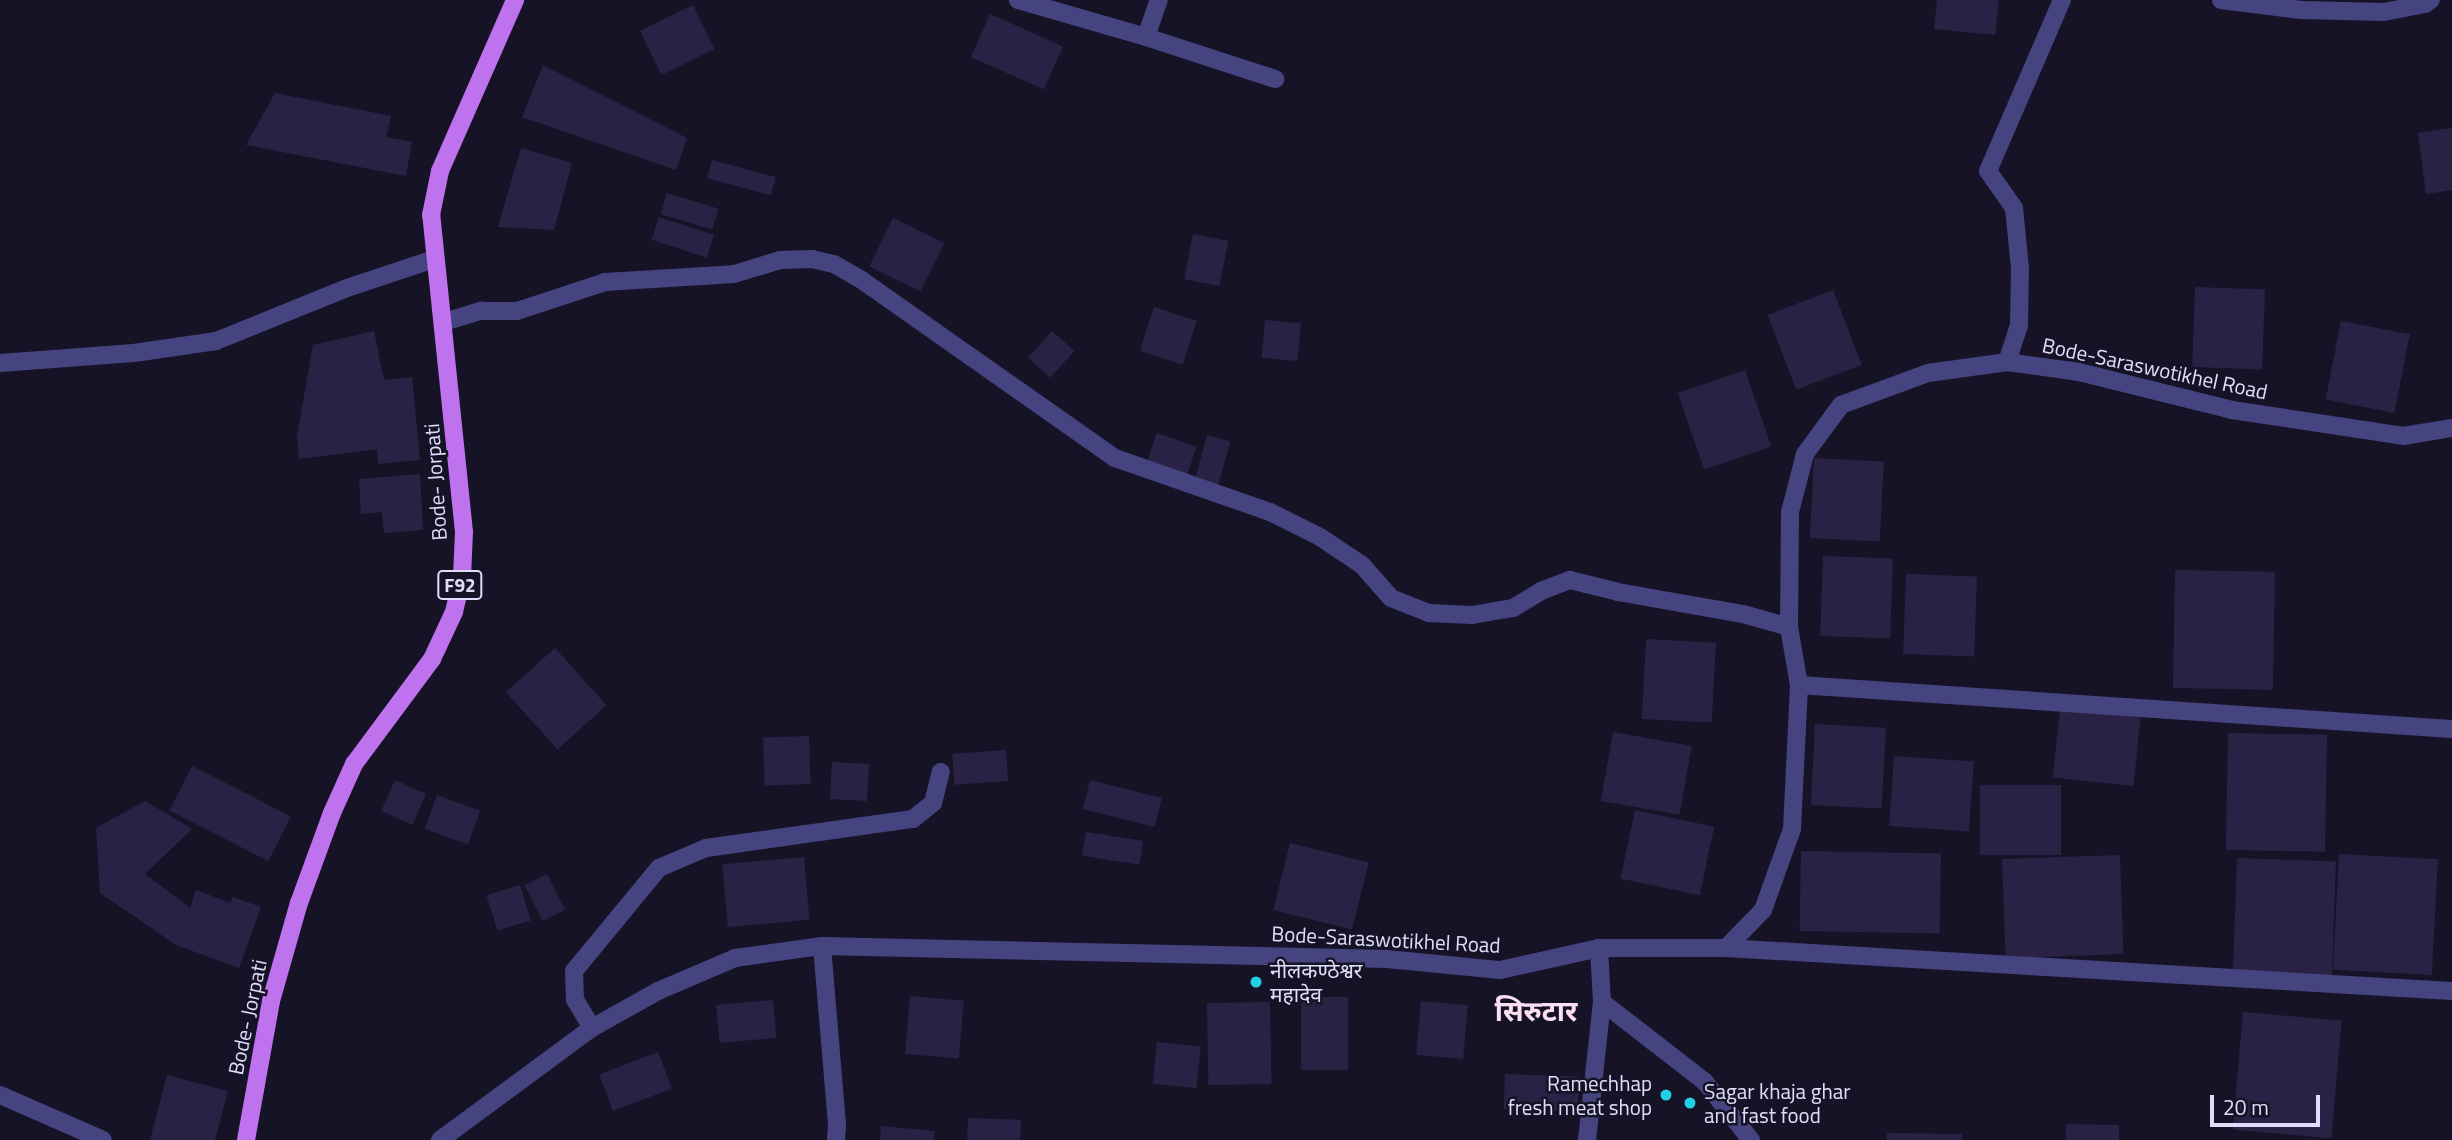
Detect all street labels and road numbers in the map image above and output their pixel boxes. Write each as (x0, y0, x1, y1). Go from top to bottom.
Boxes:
street label: Bode-Saraswotikhel Road (2040, 332, 2270, 404)
street label: Bode- Jorpati (418, 423, 452, 541)
road number: F92 (437, 570, 483, 600)
street label: Bode-Saraswotikhel Road (1271, 920, 1501, 958)
street label: Bode- Jorpati (222, 957, 272, 1077)

